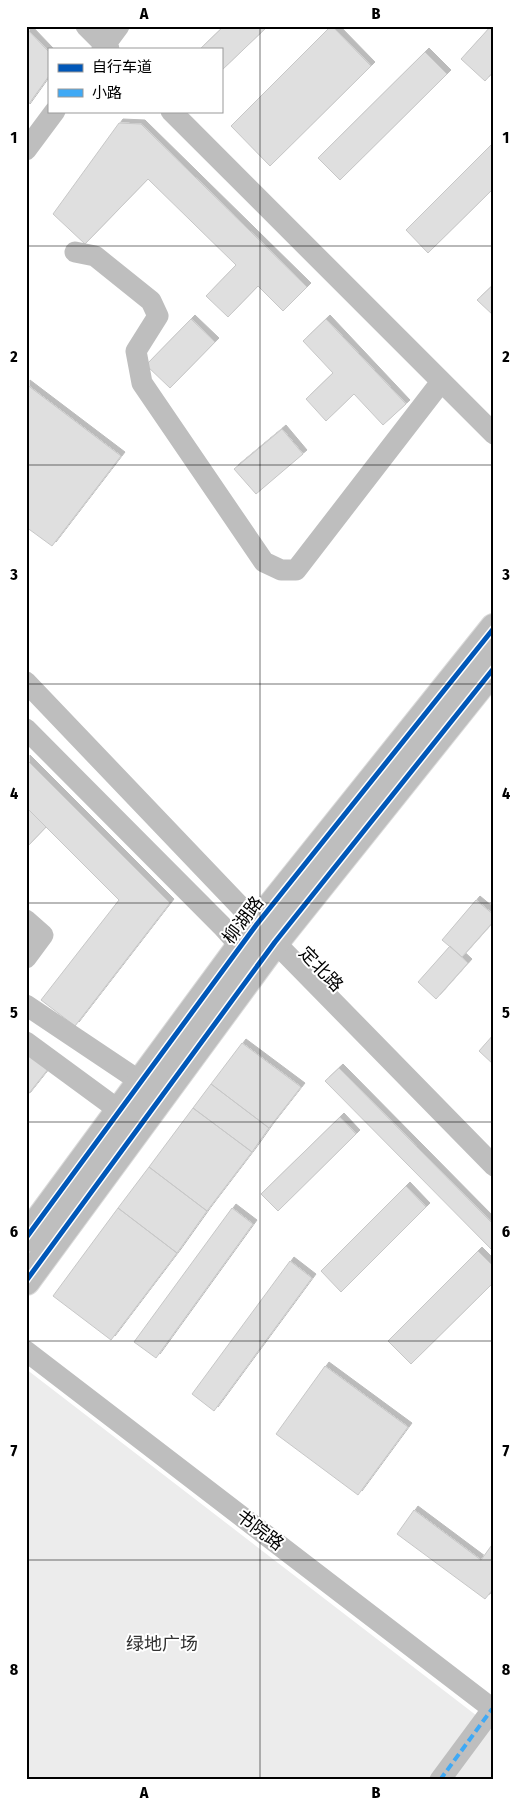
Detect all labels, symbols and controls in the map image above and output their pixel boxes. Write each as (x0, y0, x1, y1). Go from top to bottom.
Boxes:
text: A (139, 4, 149, 23)
text: B (372, 4, 381, 23)
legend (48, 48, 222, 112)
text: 自行车道 (92, 58, 152, 76)
text: 小路 (92, 84, 122, 102)
text: 1 (11, 128, 17, 147)
text: 1 (503, 128, 509, 147)
text: 2 (9, 347, 18, 366)
text: 2 (501, 347, 510, 366)
text: 3 (9, 565, 18, 584)
text: 3 (501, 565, 510, 584)
text: 4 (10, 784, 18, 803)
text: 4 (502, 784, 510, 803)
street label: 柳湖路 (218, 892, 268, 948)
street label: 定北路 (294, 942, 348, 996)
text: 5 (10, 1003, 18, 1022)
text: 5 (502, 1003, 510, 1022)
text: 6 (10, 1222, 18, 1241)
text: 6 (502, 1222, 510, 1241)
text: 7 (11, 1441, 18, 1460)
text: 7 (503, 1441, 510, 1460)
street label: 书院路 (232, 1505, 288, 1555)
park label: 绿地广场 (126, 1633, 198, 1655)
text: 8 (10, 1660, 19, 1679)
text: 8 (502, 1660, 511, 1679)
text: A (139, 1783, 149, 1802)
text: B (372, 1783, 381, 1802)

